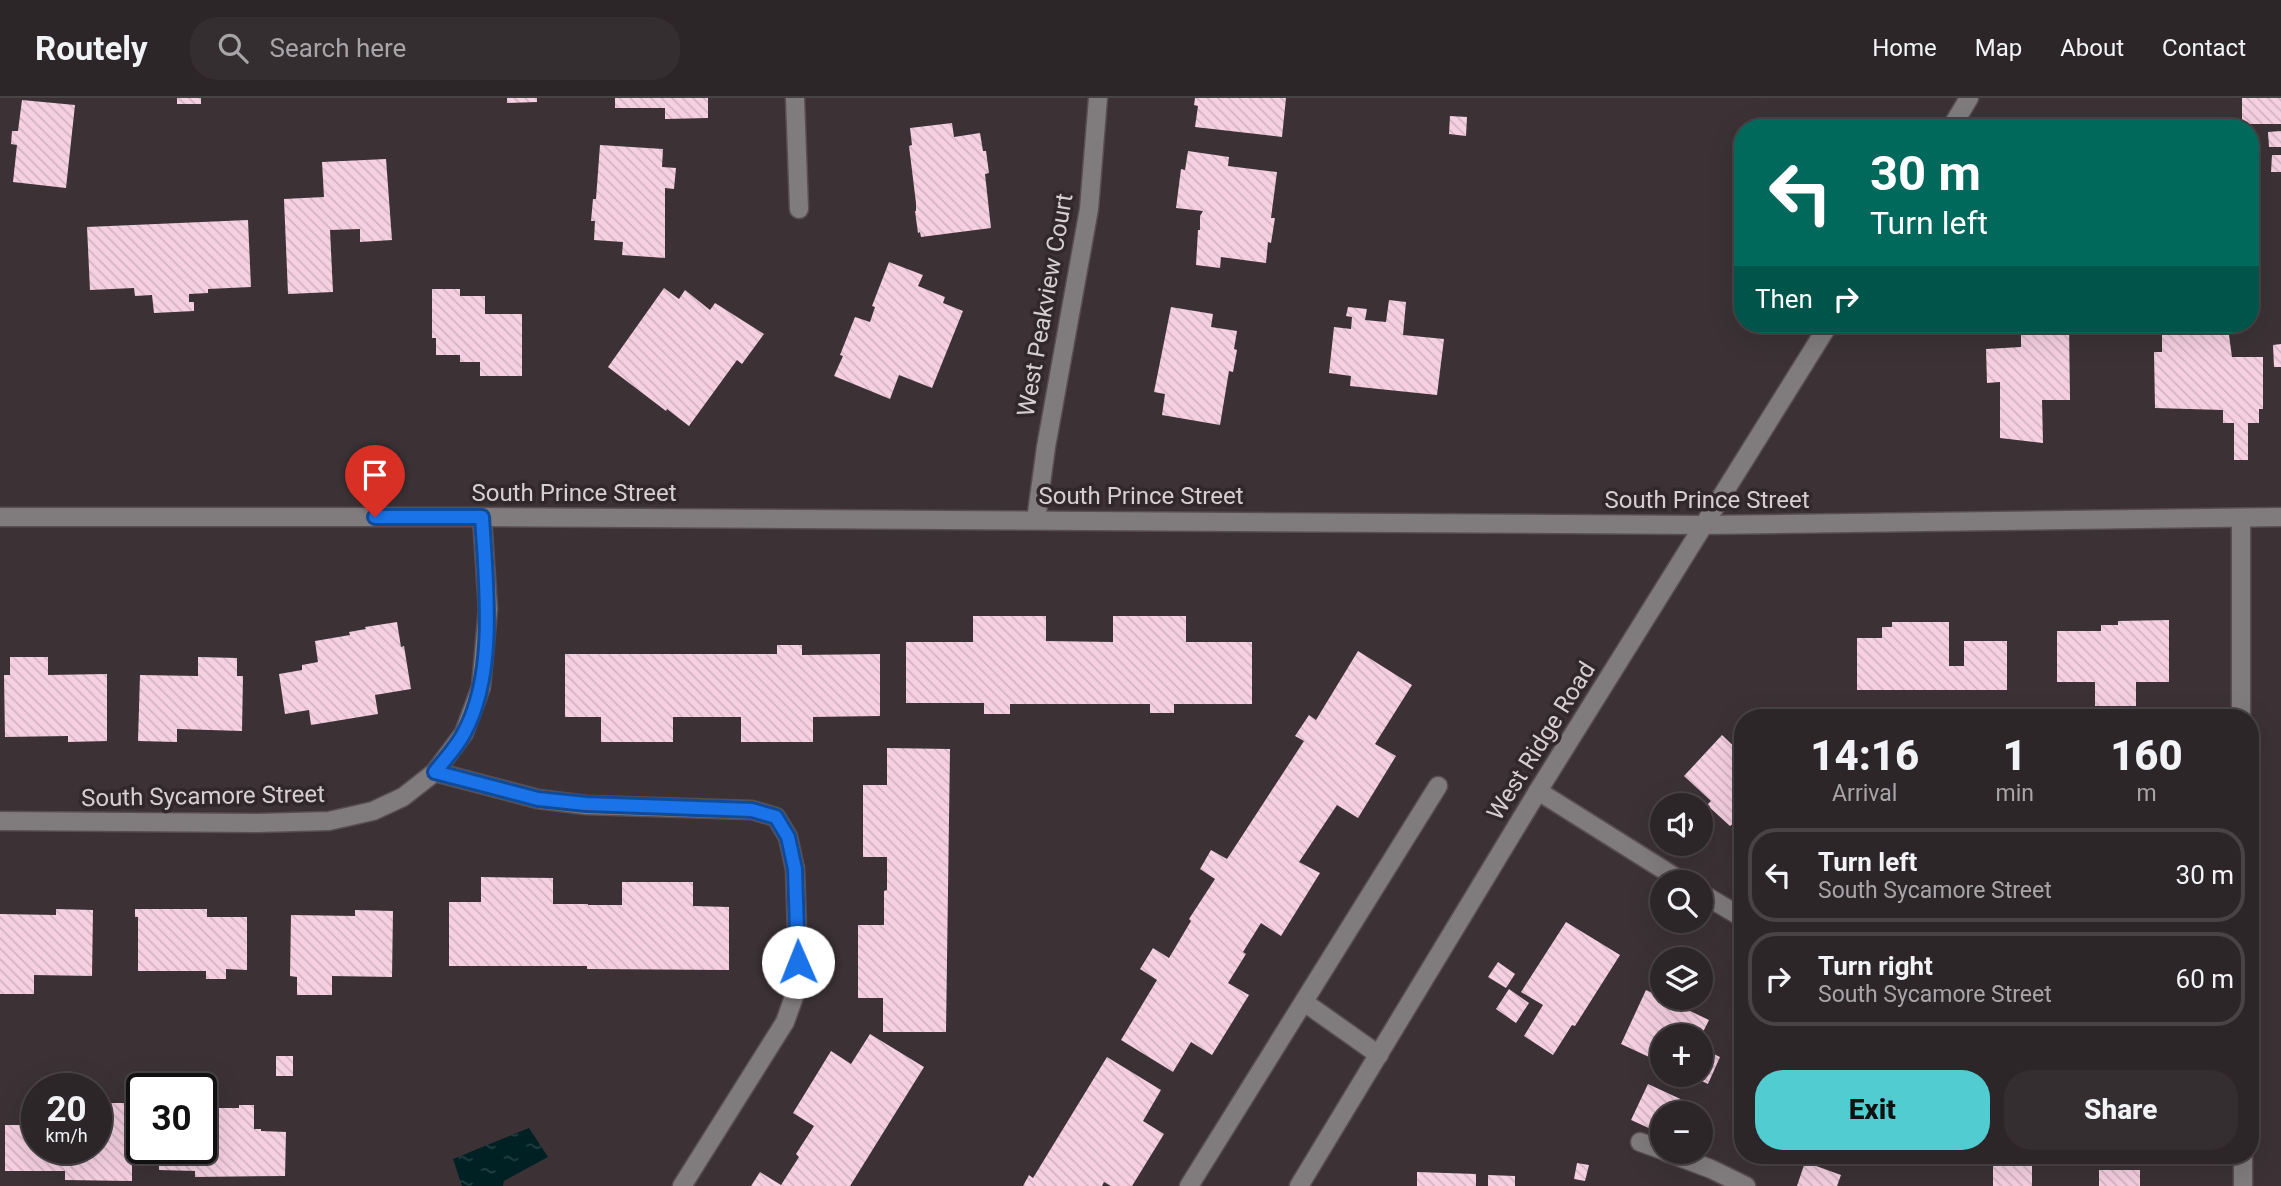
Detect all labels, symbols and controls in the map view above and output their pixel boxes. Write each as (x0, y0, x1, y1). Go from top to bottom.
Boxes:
search box (190, 17, 680, 80)
text: Routely (35, 29, 148, 68)
icon: search (214, 29, 252, 67)
text: Search here (270, 33, 406, 63)
text: Home (1872, 34, 1937, 62)
text: Map (1975, 34, 2022, 62)
text: About (2060, 34, 2124, 62)
text: Contact (2162, 34, 2246, 62)
text: 30 m (1870, 145, 1981, 202)
icon: left (1755, 147, 1846, 238)
street label: West Peakview Court (1012, 191, 1078, 419)
text: Turn left (1870, 204, 1988, 242)
icon: right (1827, 280, 1865, 318)
text: Then (1755, 284, 1813, 314)
pin (345, 445, 405, 517)
icon: arrive (356, 456, 394, 494)
street label: South Prince Street (471, 479, 677, 507)
street label: South Prince Street (1038, 482, 1244, 510)
street label: South Prince Street (1604, 486, 1810, 514)
street label: West Ridge Road (1481, 657, 1601, 825)
text: 14:16 (1810, 731, 1919, 780)
text: 1 (2003, 731, 2027, 780)
text: 160 (2110, 731, 2183, 780)
street label: South Sycamore Street (81, 780, 325, 812)
text: Arrival (1832, 780, 1897, 807)
text: min (1995, 780, 2034, 807)
text: m (2136, 780, 2157, 807)
map controls (1650, 793, 1713, 1164)
button: sound (1650, 793, 1713, 856)
text: Turn left (1818, 847, 1917, 877)
icon: left (1759, 856, 1797, 894)
text: 30 m (2176, 860, 2234, 890)
button: search (1650, 870, 1713, 933)
text: South Sycamore Street (1818, 877, 2052, 904)
position arrow (761, 925, 835, 999)
button: layers (1650, 947, 1713, 1010)
text: Turn right (1818, 951, 1933, 981)
icon: right (1759, 960, 1797, 998)
text: 60 m (2176, 964, 2234, 994)
text: South Sycamore Street (1818, 981, 2052, 1008)
button: + (1650, 1024, 1713, 1087)
button: Exit (1755, 1070, 1990, 1150)
button: Share (2004, 1070, 2238, 1150)
speed limit sign: 30 (126, 1073, 217, 1164)
text: 20 (46, 1089, 87, 1130)
button: − (1650, 1101, 1713, 1164)
text: km/h (45, 1125, 88, 1146)

